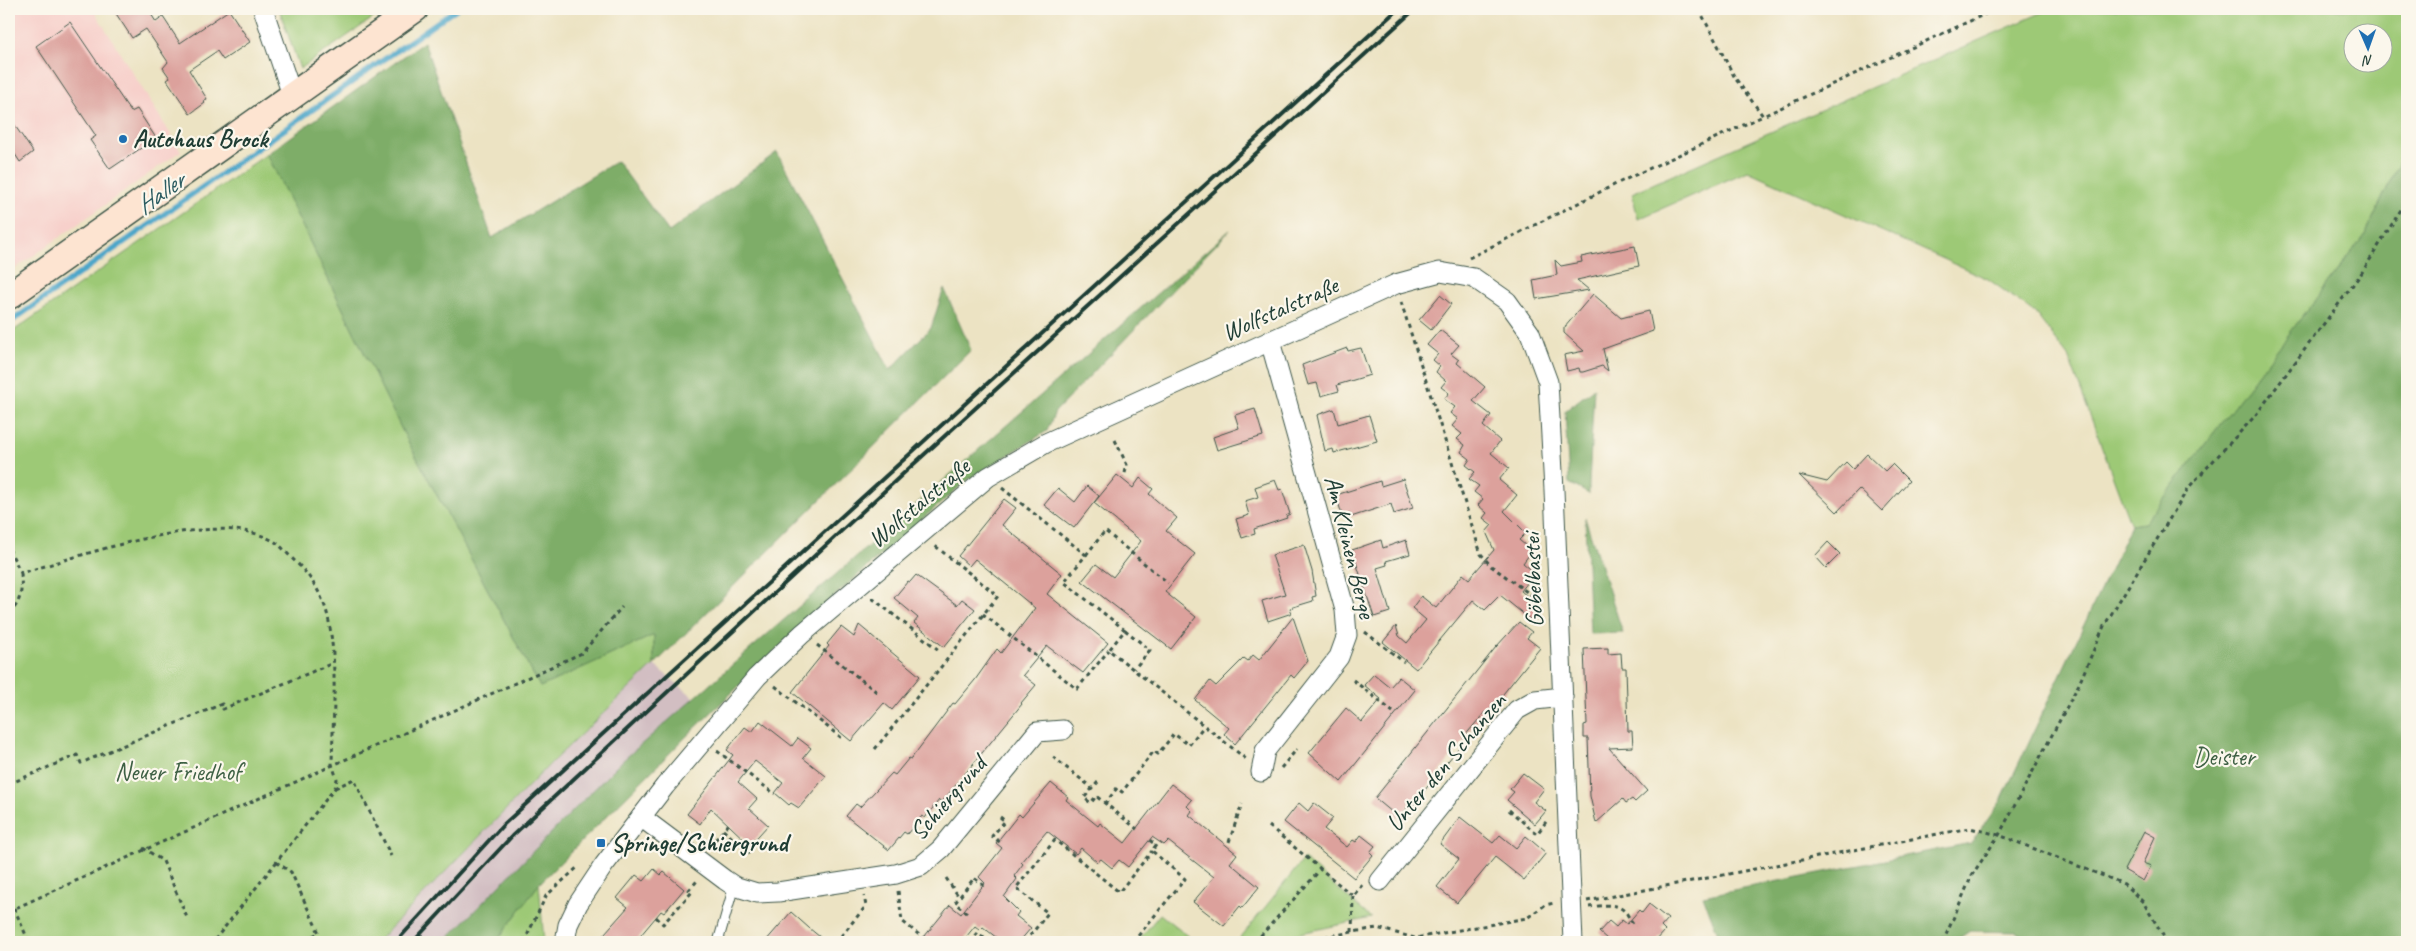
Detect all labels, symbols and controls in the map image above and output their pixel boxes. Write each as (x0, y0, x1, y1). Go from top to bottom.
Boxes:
north arrow (2344, 22, 2394, 72)
text: N (2361, 52, 2373, 69)
place label: Autohaus Brock (133, 123, 270, 155)
marker: Autohaus Brock (117, 133, 129, 145)
water label: Haller (129, 162, 195, 222)
street label: Wolfstalstraße (1217, 269, 1345, 349)
street label: Wolfstalstraße (861, 450, 978, 555)
street label: Am Kleinen Berge (1317, 472, 1384, 623)
street label: Göbelbastei (1515, 529, 1551, 628)
street label: Unter den Schanzen (1379, 685, 1514, 838)
park label: Deister (2193, 741, 2257, 773)
street label: Schiergrund (903, 746, 996, 847)
park label: Neuer Friedhof (115, 756, 246, 788)
place label: Springe/Schiergrund (611, 827, 792, 859)
marker: Springe/Schiergrund (595, 837, 607, 849)

